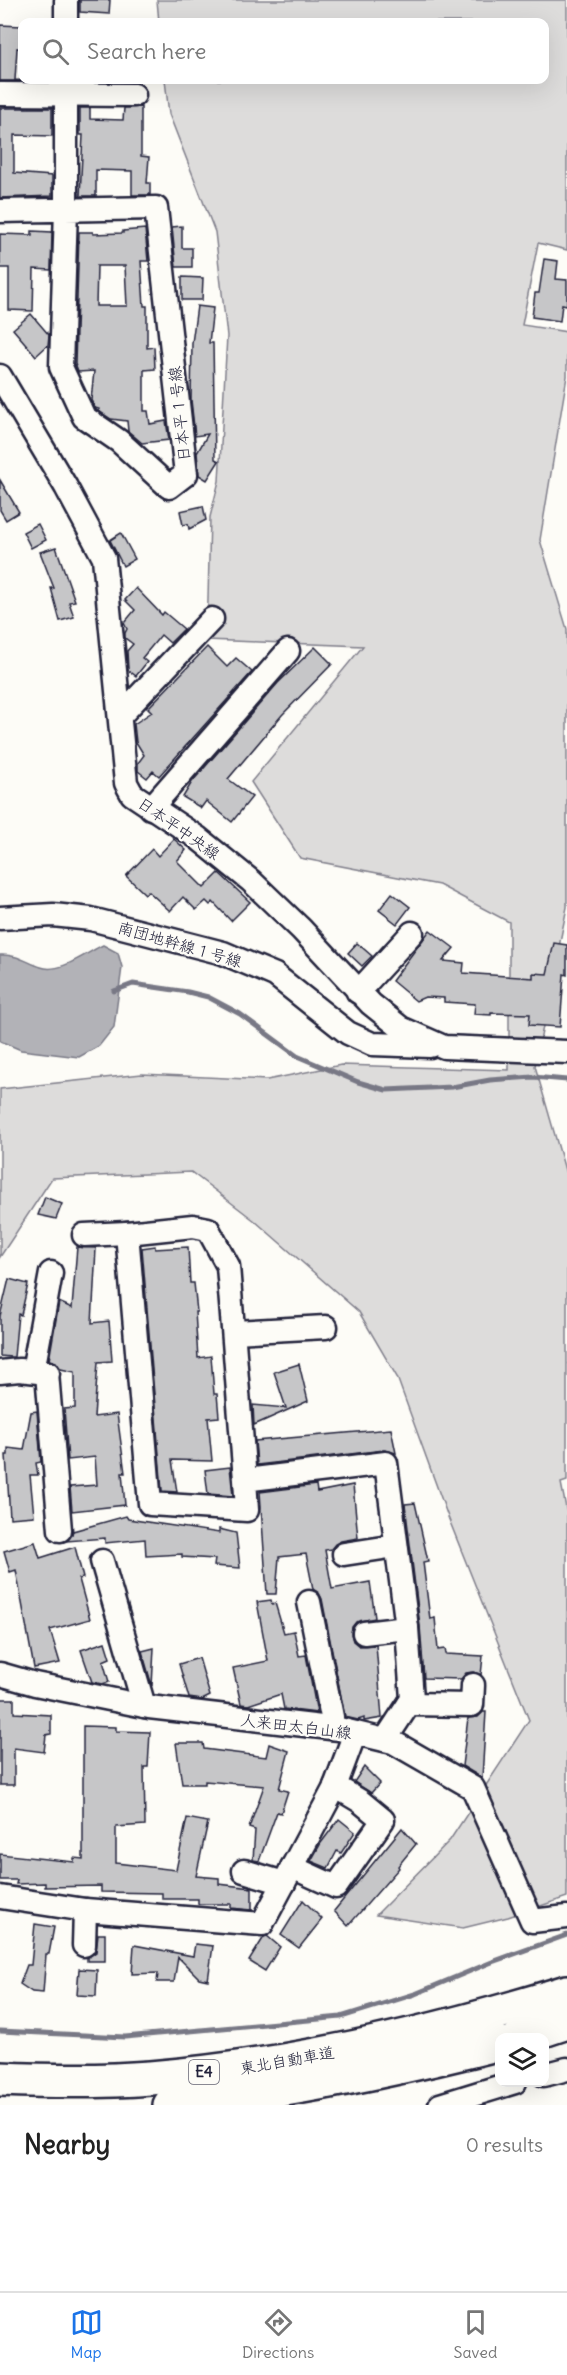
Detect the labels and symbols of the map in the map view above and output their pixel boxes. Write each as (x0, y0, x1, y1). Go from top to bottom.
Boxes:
street label: 日本平１号線 (164, 365, 194, 463)
street label: 日本平中央線 (134, 792, 224, 864)
street label: 南団地幹線１号線 (116, 917, 244, 971)
street label: 人来田太白山線 (239, 1709, 353, 1743)
street label: 東北自動車道 (238, 2042, 336, 2078)
road number: E4 (189, 2060, 219, 2084)

